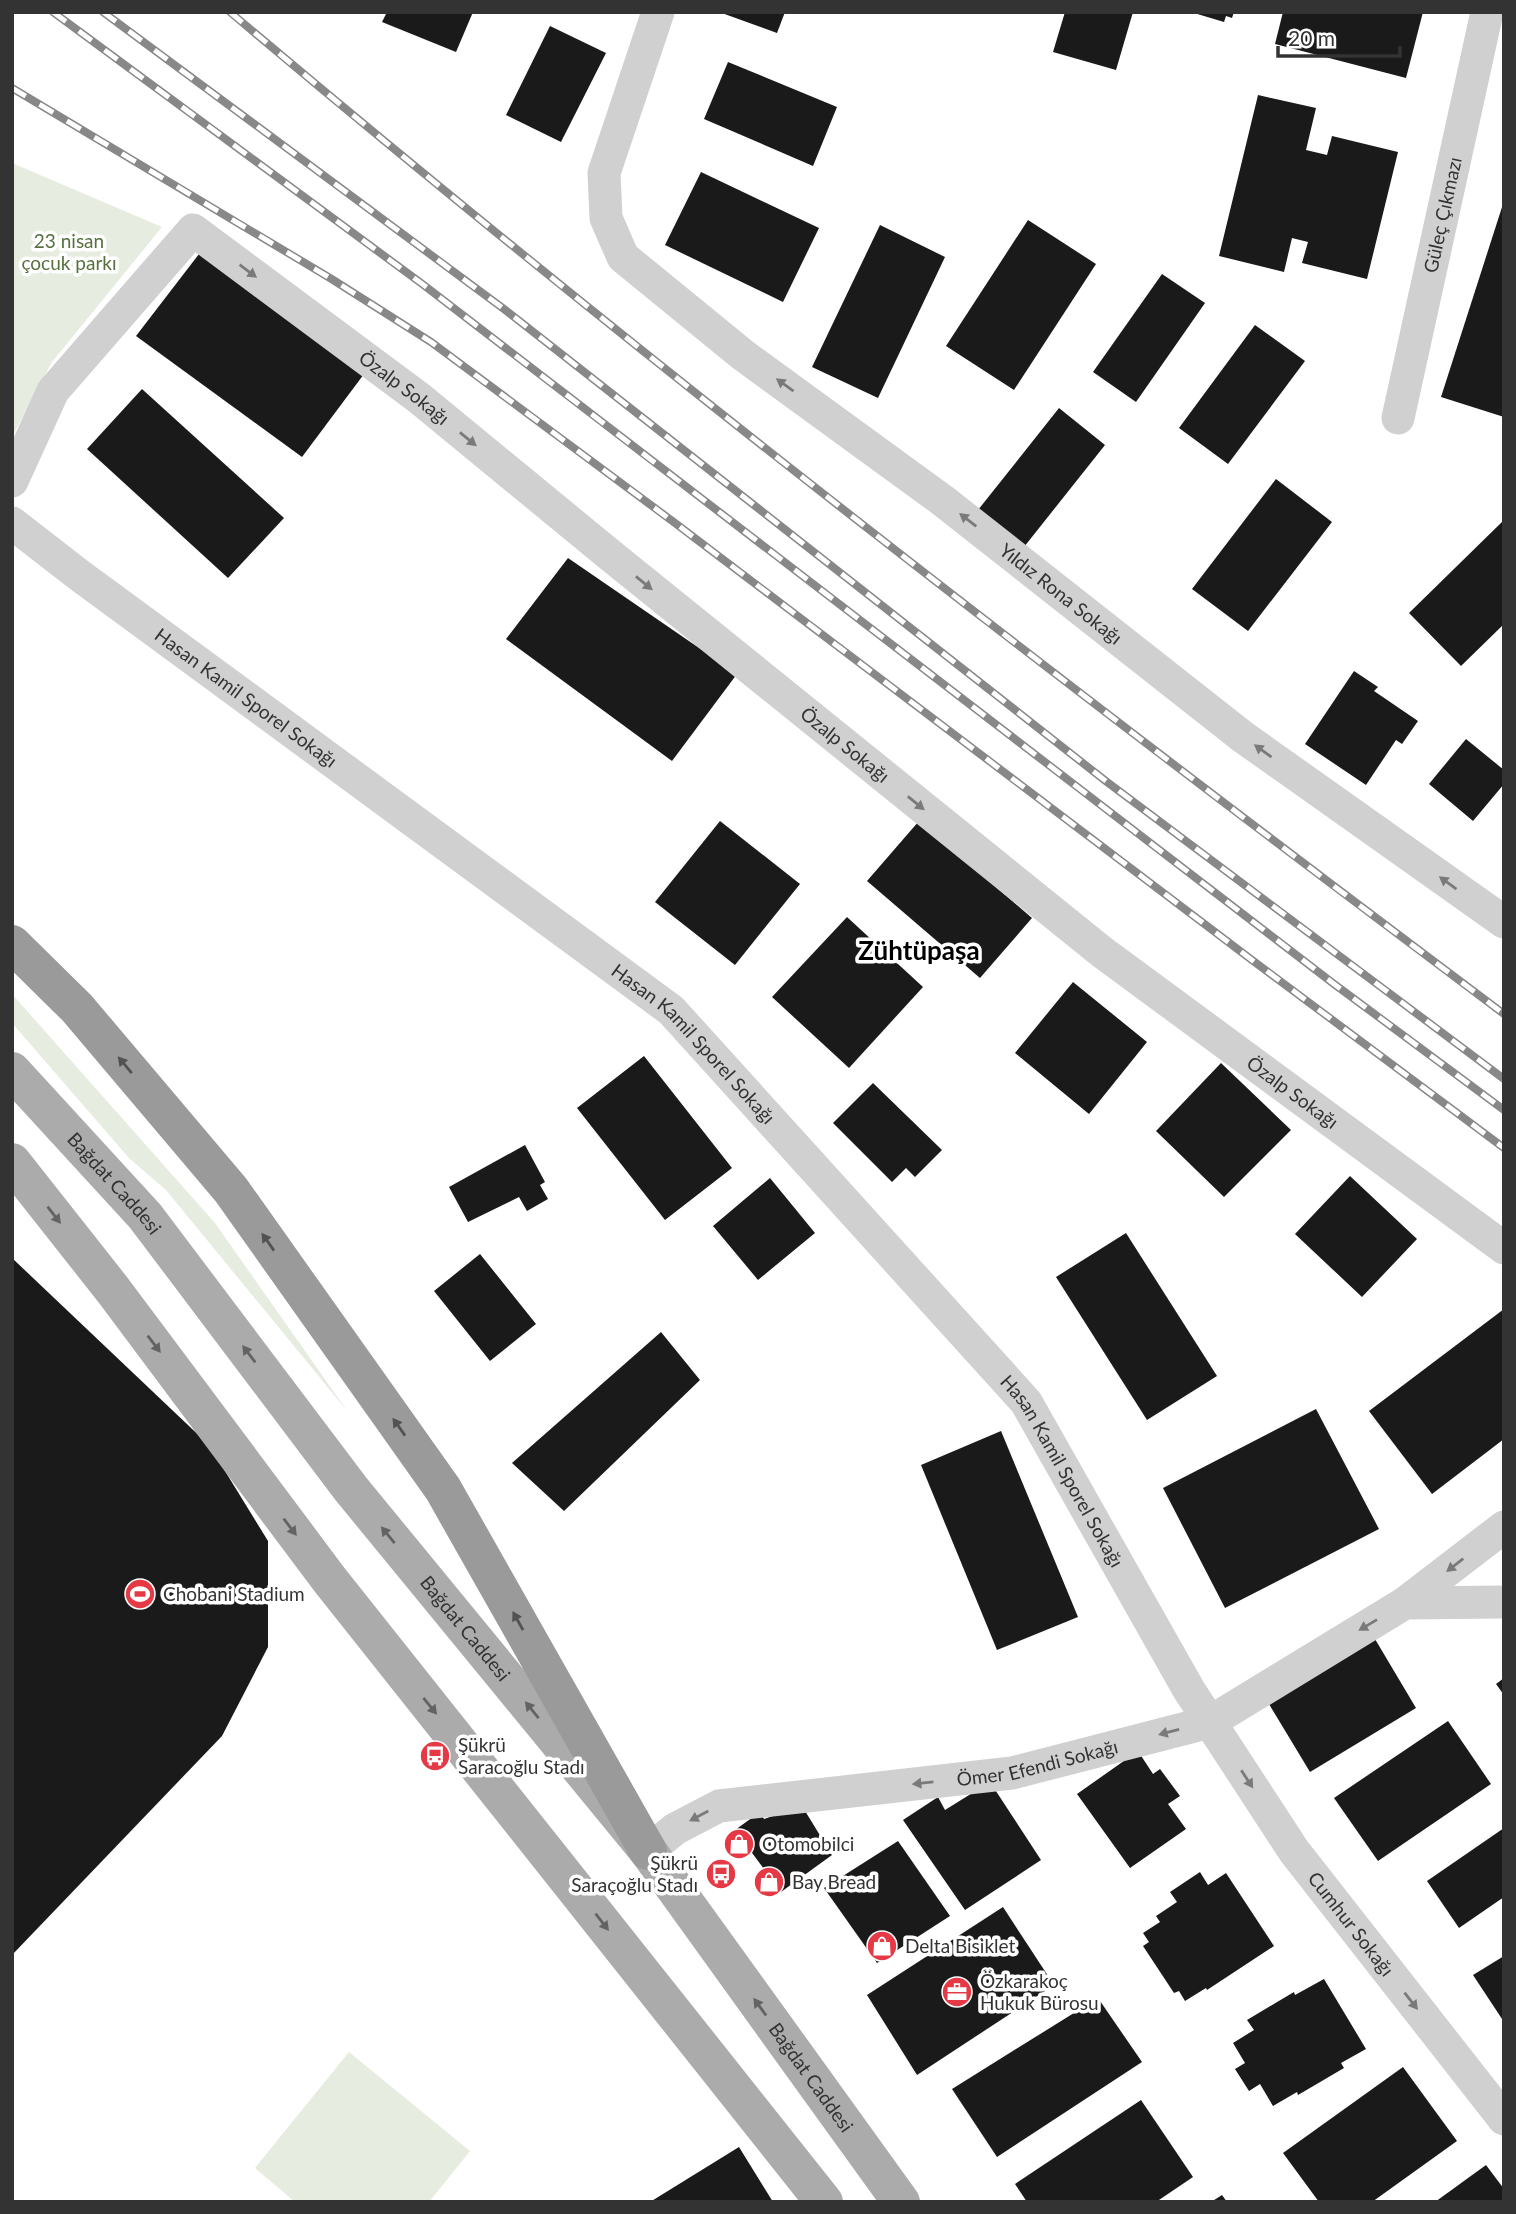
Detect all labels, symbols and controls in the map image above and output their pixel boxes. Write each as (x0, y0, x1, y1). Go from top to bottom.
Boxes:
scale bar (1278, 14, 1400, 58)
text: 20 m (1288, 25, 1335, 50)
street label: Güleç Çıkmazı (1418, 155, 1466, 275)
park label: 23 nisan çocuk parkı (21, 229, 117, 274)
one-way arrow (239, 264, 257, 278)
street label: Özalp Sokağı (355, 346, 454, 429)
one-way arrow (776, 378, 794, 393)
one-way arrow (459, 431, 477, 446)
one-way arrow (959, 513, 977, 528)
street label: Yıldız Rona Sokağı (995, 538, 1127, 649)
one-way arrow (635, 575, 653, 590)
street label: Hasan Kamil Sporel Sokağı (151, 623, 342, 772)
street label: Özalp Sokağı (796, 701, 894, 787)
one-way arrow (1254, 744, 1272, 758)
one-way arrow (908, 795, 925, 810)
one-way arrow (1439, 876, 1457, 890)
district label: Zühtüpaşa (858, 934, 980, 966)
street label: Hasan Kamil Sporel Sokağı (608, 958, 780, 1128)
street label: Özalp Sokağı (1243, 1051, 1343, 1133)
one-way arrow (118, 1056, 133, 1073)
street label: Bağdat Caddesi (63, 1127, 167, 1238)
one-way arrow (47, 1206, 62, 1224)
one-way arrow (261, 1233, 275, 1251)
one-way arrow (147, 1335, 161, 1353)
one-way arrow (242, 1345, 256, 1364)
street label: Hasan Kamil Sporel Sokağı (996, 1370, 1129, 1571)
one-way arrow (392, 1418, 406, 1436)
one-way arrow (282, 1518, 296, 1536)
one-way arrow (381, 1526, 396, 1543)
one-way arrow (1446, 1557, 1464, 1572)
street label: Bağdat Caddesi (416, 1571, 516, 1685)
sports icon: Chobani Stadium (123, 1577, 157, 1611)
place label: Chobani Stadium (163, 1582, 305, 1605)
one-way arrow (512, 1611, 524, 1631)
one-way arrow (1359, 1619, 1378, 1632)
one-way arrow (422, 1697, 436, 1715)
one-way arrow (525, 1702, 540, 1720)
one-way arrow (1158, 1727, 1180, 1738)
place label: Şükrü Saracoğlu Stadı (458, 1733, 585, 1778)
street label: Ömer Efendi Sokağı (955, 1734, 1120, 1790)
bus stop icon: Şükrü Saracoğlu Stadı (418, 1739, 452, 1773)
one-way arrow (1240, 1769, 1253, 1788)
one-way arrow (912, 1778, 934, 1789)
one-way arrow (690, 1810, 709, 1822)
shop icon: Otomobilci (722, 1827, 756, 1861)
place label: Otomobilci (762, 1832, 854, 1855)
place label: Şükrü Saraçoğlu Stadı (571, 1851, 698, 1896)
bus stop icon: Şükrü Saraçoğlu Stadı (704, 1857, 738, 1891)
shop icon: Bay Bread (752, 1865, 786, 1899)
street label: Cumhur Sokağı (1304, 1867, 1399, 1980)
place label: Bay Bread (792, 1870, 876, 1893)
one-way arrow (594, 1913, 609, 1931)
shop icon: Delta Bisiklet (865, 1929, 899, 1963)
place label: Delta Bisiklet (905, 1934, 1015, 1957)
place label: Özkarakoç Hukuk Bürosu (980, 1969, 1098, 2014)
office icon: Özkarakoç Hukuk Bürosu (940, 1975, 974, 2009)
one-way arrow (1404, 1991, 1419, 2009)
one-way arrow (754, 1998, 768, 2016)
street label: Bağdat Caddesi (764, 2018, 859, 2136)

